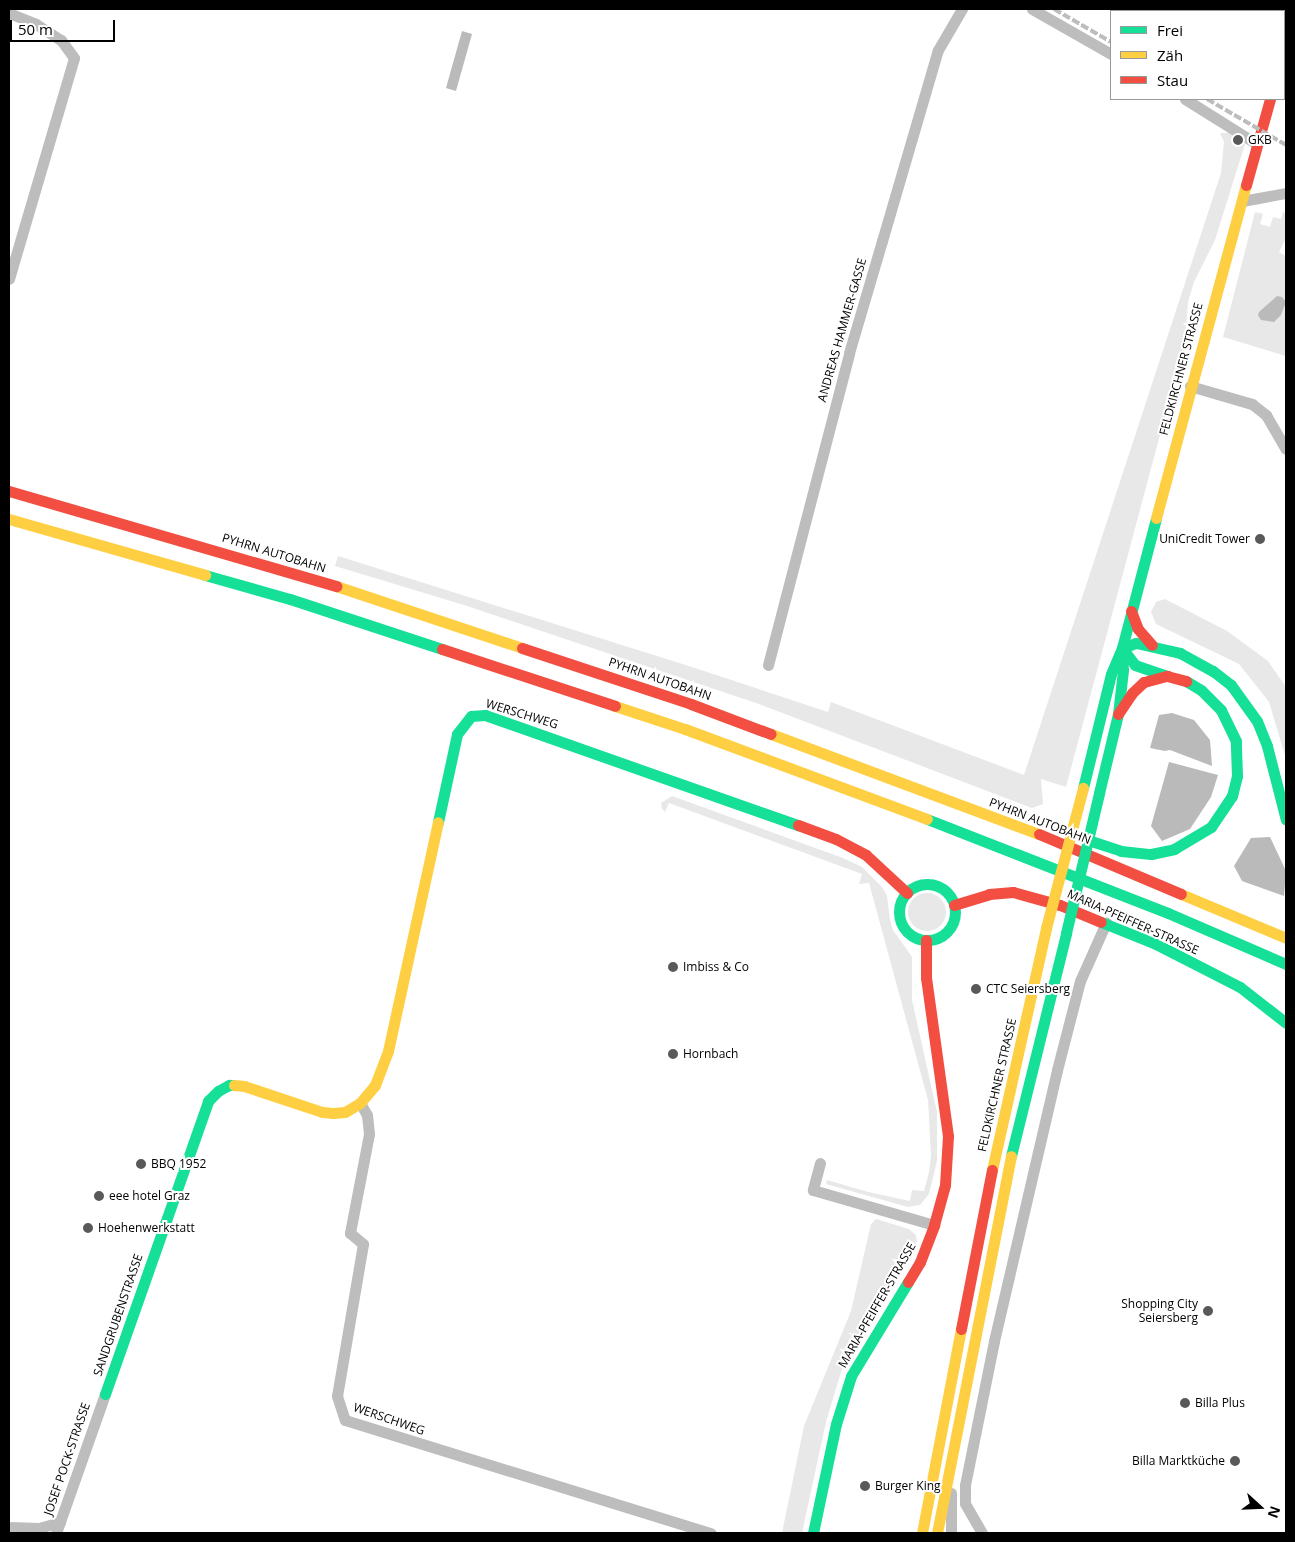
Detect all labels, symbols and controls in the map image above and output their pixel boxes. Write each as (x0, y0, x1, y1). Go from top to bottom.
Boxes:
scale bar (12, 10, 118, 42)
legend (1110, 10, 1285, 100)
text: 50 m (18, 19, 53, 39)
text: Frei (1157, 20, 1183, 40)
text: Zäh (1157, 45, 1183, 65)
text: Stau (1157, 70, 1188, 90)
place label: GKB (1248, 133, 1272, 147)
marker: GKB (1232, 134, 1244, 146)
street label: ANDREAS HAMMER-GASSE (815, 257, 869, 403)
street label: FELDKIRCHNER STRASSE (1156, 301, 1206, 437)
street label: PYHRN AUTOBAHN (220, 530, 328, 576)
place label: UniCredit Tower (1159, 532, 1250, 546)
marker: UniCredit Tower (1254, 533, 1266, 545)
street label: PYHRN AUTOBAHN (607, 655, 713, 703)
street label: WERSCHWEG (484, 696, 560, 732)
street label: PYHRN AUTOBAHN (987, 795, 1093, 847)
street label: MARIA-PFEIFFER-STRASSE (1065, 886, 1201, 958)
place label: Imbiss & Co (683, 960, 749, 974)
marker: Imbiss & Co (667, 961, 679, 973)
place label: CTC Seiersberg (986, 982, 1070, 996)
marker: CTC Seiersberg (970, 983, 982, 995)
street label: FELDKIRCHNER STRASSE (975, 1017, 1019, 1153)
place label: Hornbach (683, 1047, 738, 1061)
marker: Hornbach (667, 1048, 679, 1060)
place label: BBQ 1952 (151, 1157, 206, 1171)
marker: BBQ 1952 (135, 1158, 147, 1170)
place label: eee hotel Graz (109, 1189, 190, 1203)
marker: eee hotel Graz (93, 1190, 105, 1202)
place label: Hoehenwerkstatt (98, 1221, 195, 1235)
marker: Hoehenwerkstatt (82, 1222, 94, 1234)
street label: MARIA-PFEIFFER-STRASSE (835, 1240, 919, 1370)
street label: SANDGRUBENSTRASSE (90, 1252, 146, 1378)
place label: Shopping City Seiersberg (1121, 1297, 1198, 1325)
marker: Shopping City Seiersberg (1202, 1305, 1214, 1317)
place label: Billa Plus (1195, 1396, 1245, 1410)
marker: Billa Plus (1179, 1397, 1191, 1409)
street label: WERSCHWEG (351, 1400, 427, 1438)
street label: JOSEF POCK-STRASSE (41, 1401, 93, 1517)
place label: Billa Marktküche (1132, 1454, 1225, 1468)
marker: Billa Marktküche (1229, 1455, 1241, 1467)
place label: Burger King (875, 1479, 941, 1493)
marker: Burger King (859, 1480, 871, 1492)
north arrow (1235, 1482, 1285, 1532)
text: N (1264, 1504, 1285, 1521)

